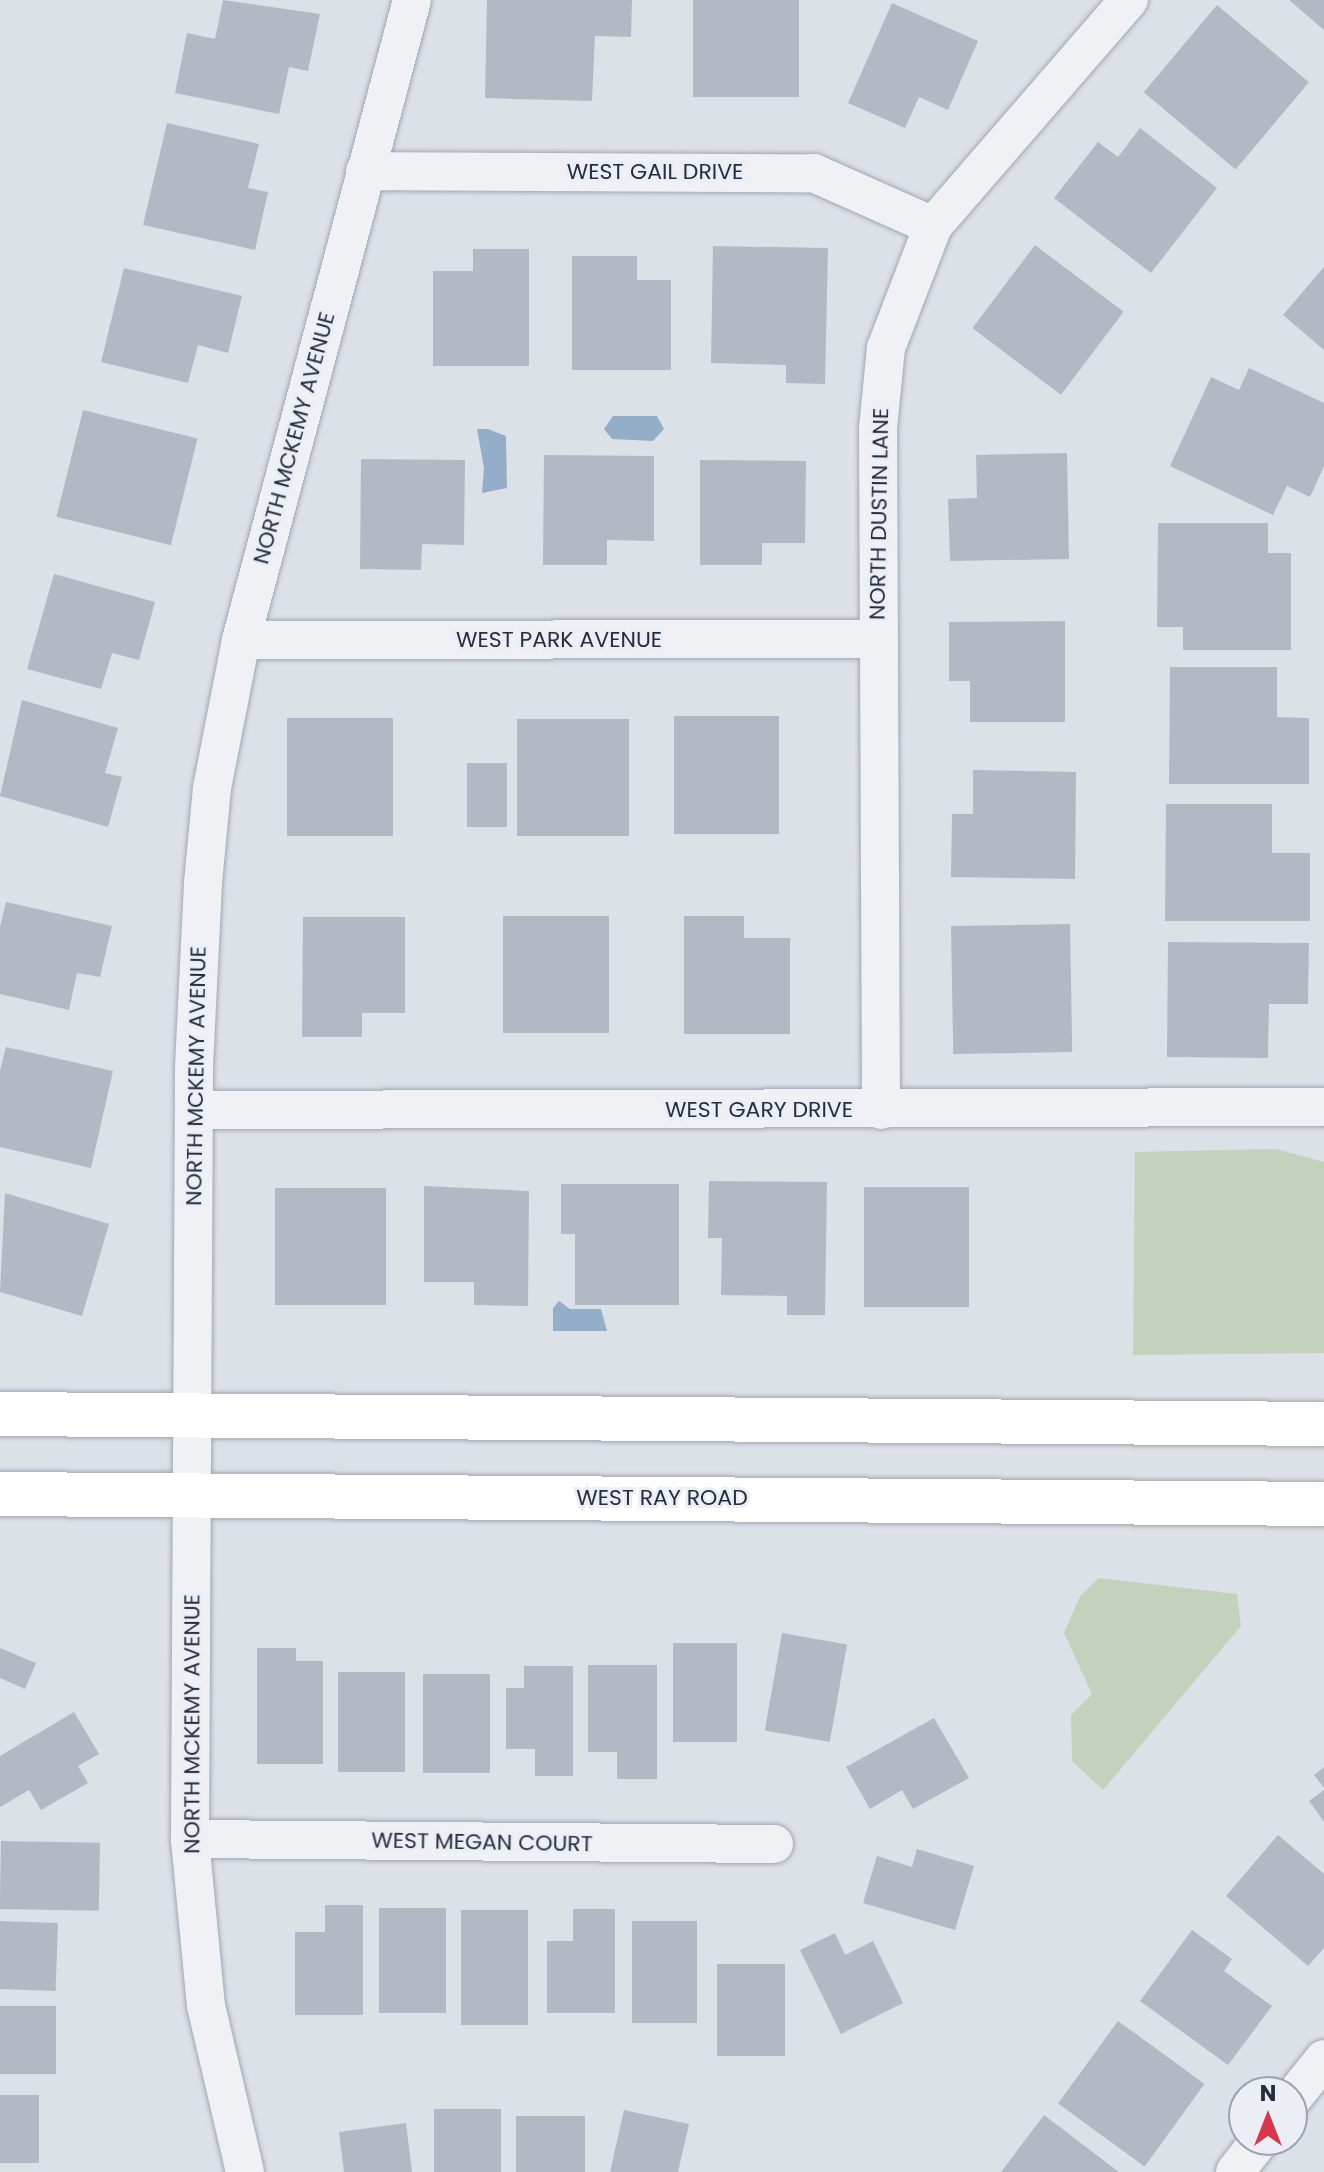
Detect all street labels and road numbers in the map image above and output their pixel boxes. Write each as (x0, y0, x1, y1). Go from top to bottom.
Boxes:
street label: WEST GAIL DRIVE (567, 159, 743, 185)
street label: NORTH MCKEMY AVENUE (248, 309, 340, 567)
street label: NORTH DUSTIN LANE (864, 408, 894, 620)
street label: WEST PARK AVENUE (456, 627, 662, 653)
street label: NORTH MCKEMY AVENUE (181, 946, 211, 1206)
street label: WEST GARY DRIVE (665, 1097, 853, 1123)
street label: WEST RAY ROAD (576, 1485, 748, 1511)
street label: NORTH MCKEMY AVENUE (179, 1594, 205, 1854)
street label: WEST MEGAN COURT (371, 1827, 593, 1857)

